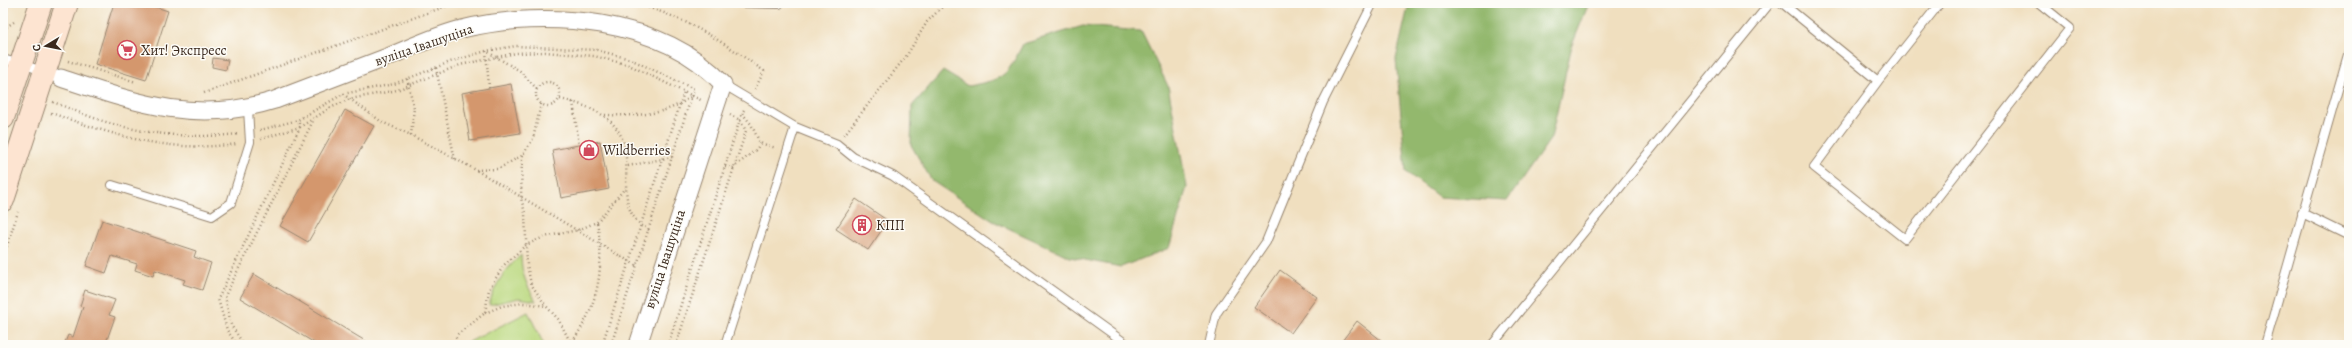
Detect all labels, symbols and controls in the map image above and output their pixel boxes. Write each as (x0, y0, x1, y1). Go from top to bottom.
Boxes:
street label: вуліца Івашуціна (372, 19, 476, 71)
north arrow (26, 26, 66, 66)
supermarket icon: Хит! Экспресс (116, 39, 138, 61)
place label: Хит! Экспресс (141, 41, 227, 60)
text: С (29, 43, 45, 52)
shop icon: Wildberries (578, 139, 600, 161)
place label: Wildberries (602, 141, 670, 160)
street label: вуліца Івашуціна (640, 207, 690, 311)
building icon: КПП (851, 214, 873, 236)
place label: КПП (876, 216, 905, 235)

